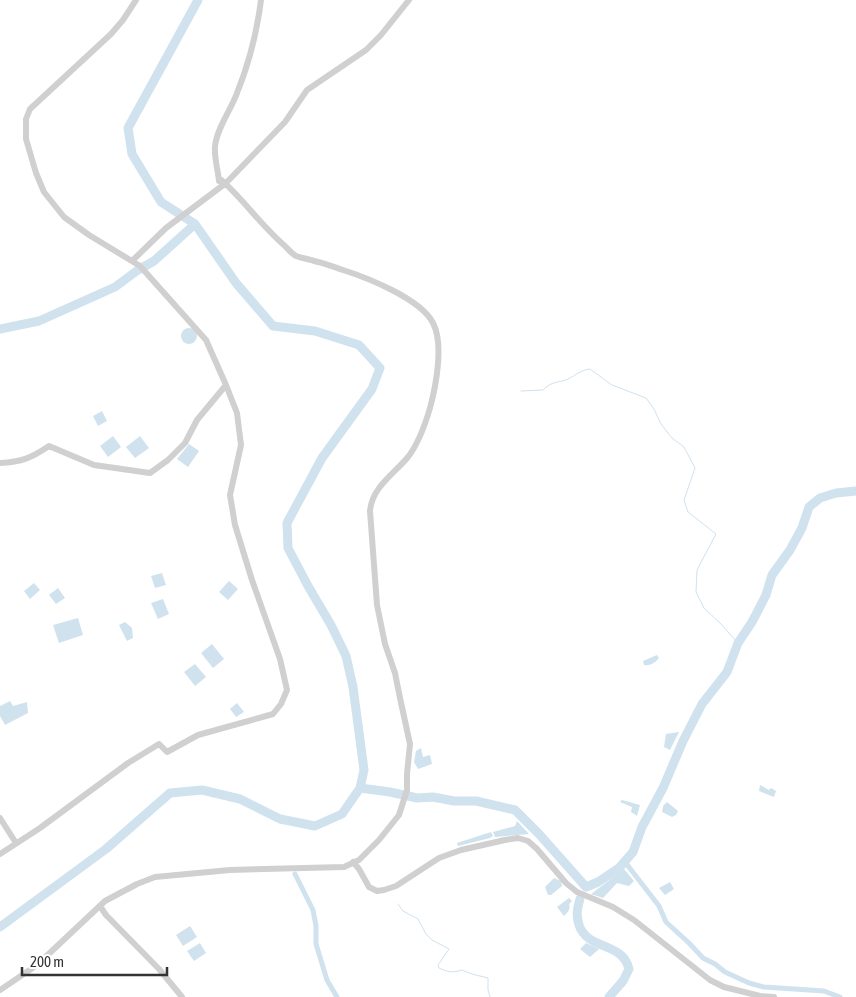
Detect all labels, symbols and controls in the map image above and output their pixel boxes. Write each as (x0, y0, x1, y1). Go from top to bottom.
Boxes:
scale bar (22, 944, 168, 976)
text: 200 m (30, 953, 64, 970)

